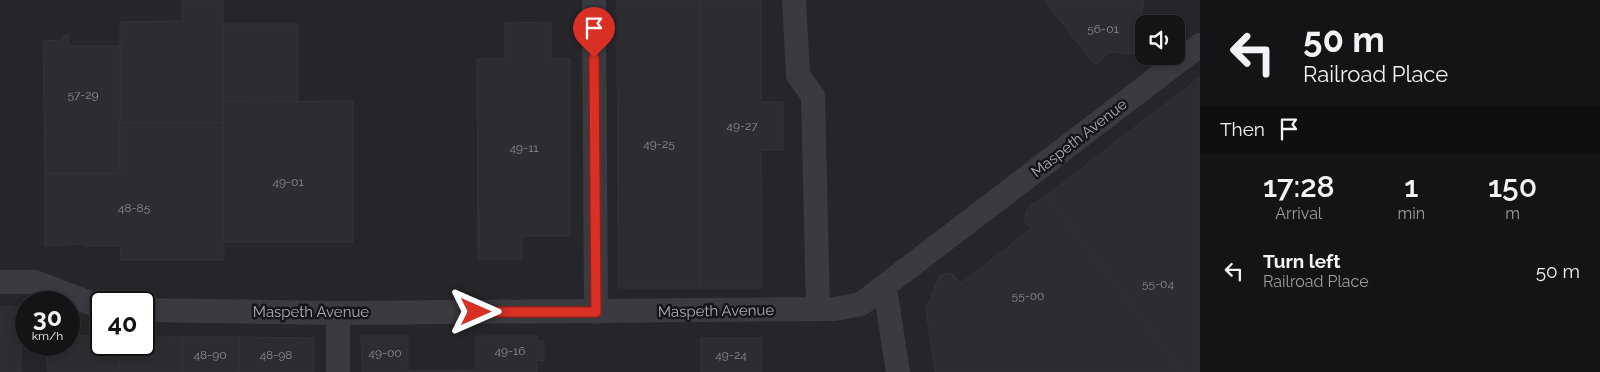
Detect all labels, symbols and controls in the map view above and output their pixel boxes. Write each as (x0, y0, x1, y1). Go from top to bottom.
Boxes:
pin (573, 7, 615, 58)
icon: arrive (580, 14, 608, 42)
map controls (1135, 15, 1185, 65)
button: sound (1135, 15, 1185, 65)
text: 50 m (1303, 19, 1385, 60)
icon: left (1220, 20, 1285, 85)
house number: 56-01 (1087, 22, 1119, 36)
text: Railroad Place (1303, 61, 1448, 87)
house number: 57-29 (68, 88, 98, 102)
street label: Maspeth Avenue (1028, 95, 1130, 181)
icon: arrive (1275, 115, 1303, 143)
text: Then (1220, 118, 1265, 140)
house number: 49-27 (726, 119, 758, 133)
house number: 49-25 (643, 137, 675, 151)
house number: 49-11 (510, 141, 538, 155)
text: 17:28 (1263, 169, 1335, 204)
text: 1 (1404, 169, 1418, 204)
text: 150 (1488, 169, 1537, 204)
house number: 49-01 (272, 175, 304, 189)
house number: 48-85 (118, 201, 151, 215)
text: Arrival (1275, 204, 1322, 223)
text: min (1398, 204, 1425, 223)
text: m (1505, 204, 1520, 223)
text: Turn left (1263, 250, 1340, 272)
icon: left (1220, 257, 1248, 285)
text: 50 m (1536, 260, 1580, 282)
text: Railroad Place (1263, 272, 1369, 291)
house number: 55-04 (1142, 277, 1174, 291)
position arrow (449, 285, 501, 337)
house number: 55-00 (1012, 289, 1044, 303)
speed limit sign: 40 (90, 291, 155, 356)
street label: Maspeth Avenue (658, 301, 774, 321)
text: 30 (33, 302, 62, 332)
street label: Maspeth Avenue (253, 303, 369, 321)
text: km/h (32, 329, 63, 343)
house number: 49-16 (495, 344, 525, 358)
house number: 49-00 (368, 346, 402, 360)
house number: 48-90 (193, 348, 227, 362)
house number: 48-98 (260, 348, 292, 362)
house number: 49-24 (715, 348, 747, 362)

